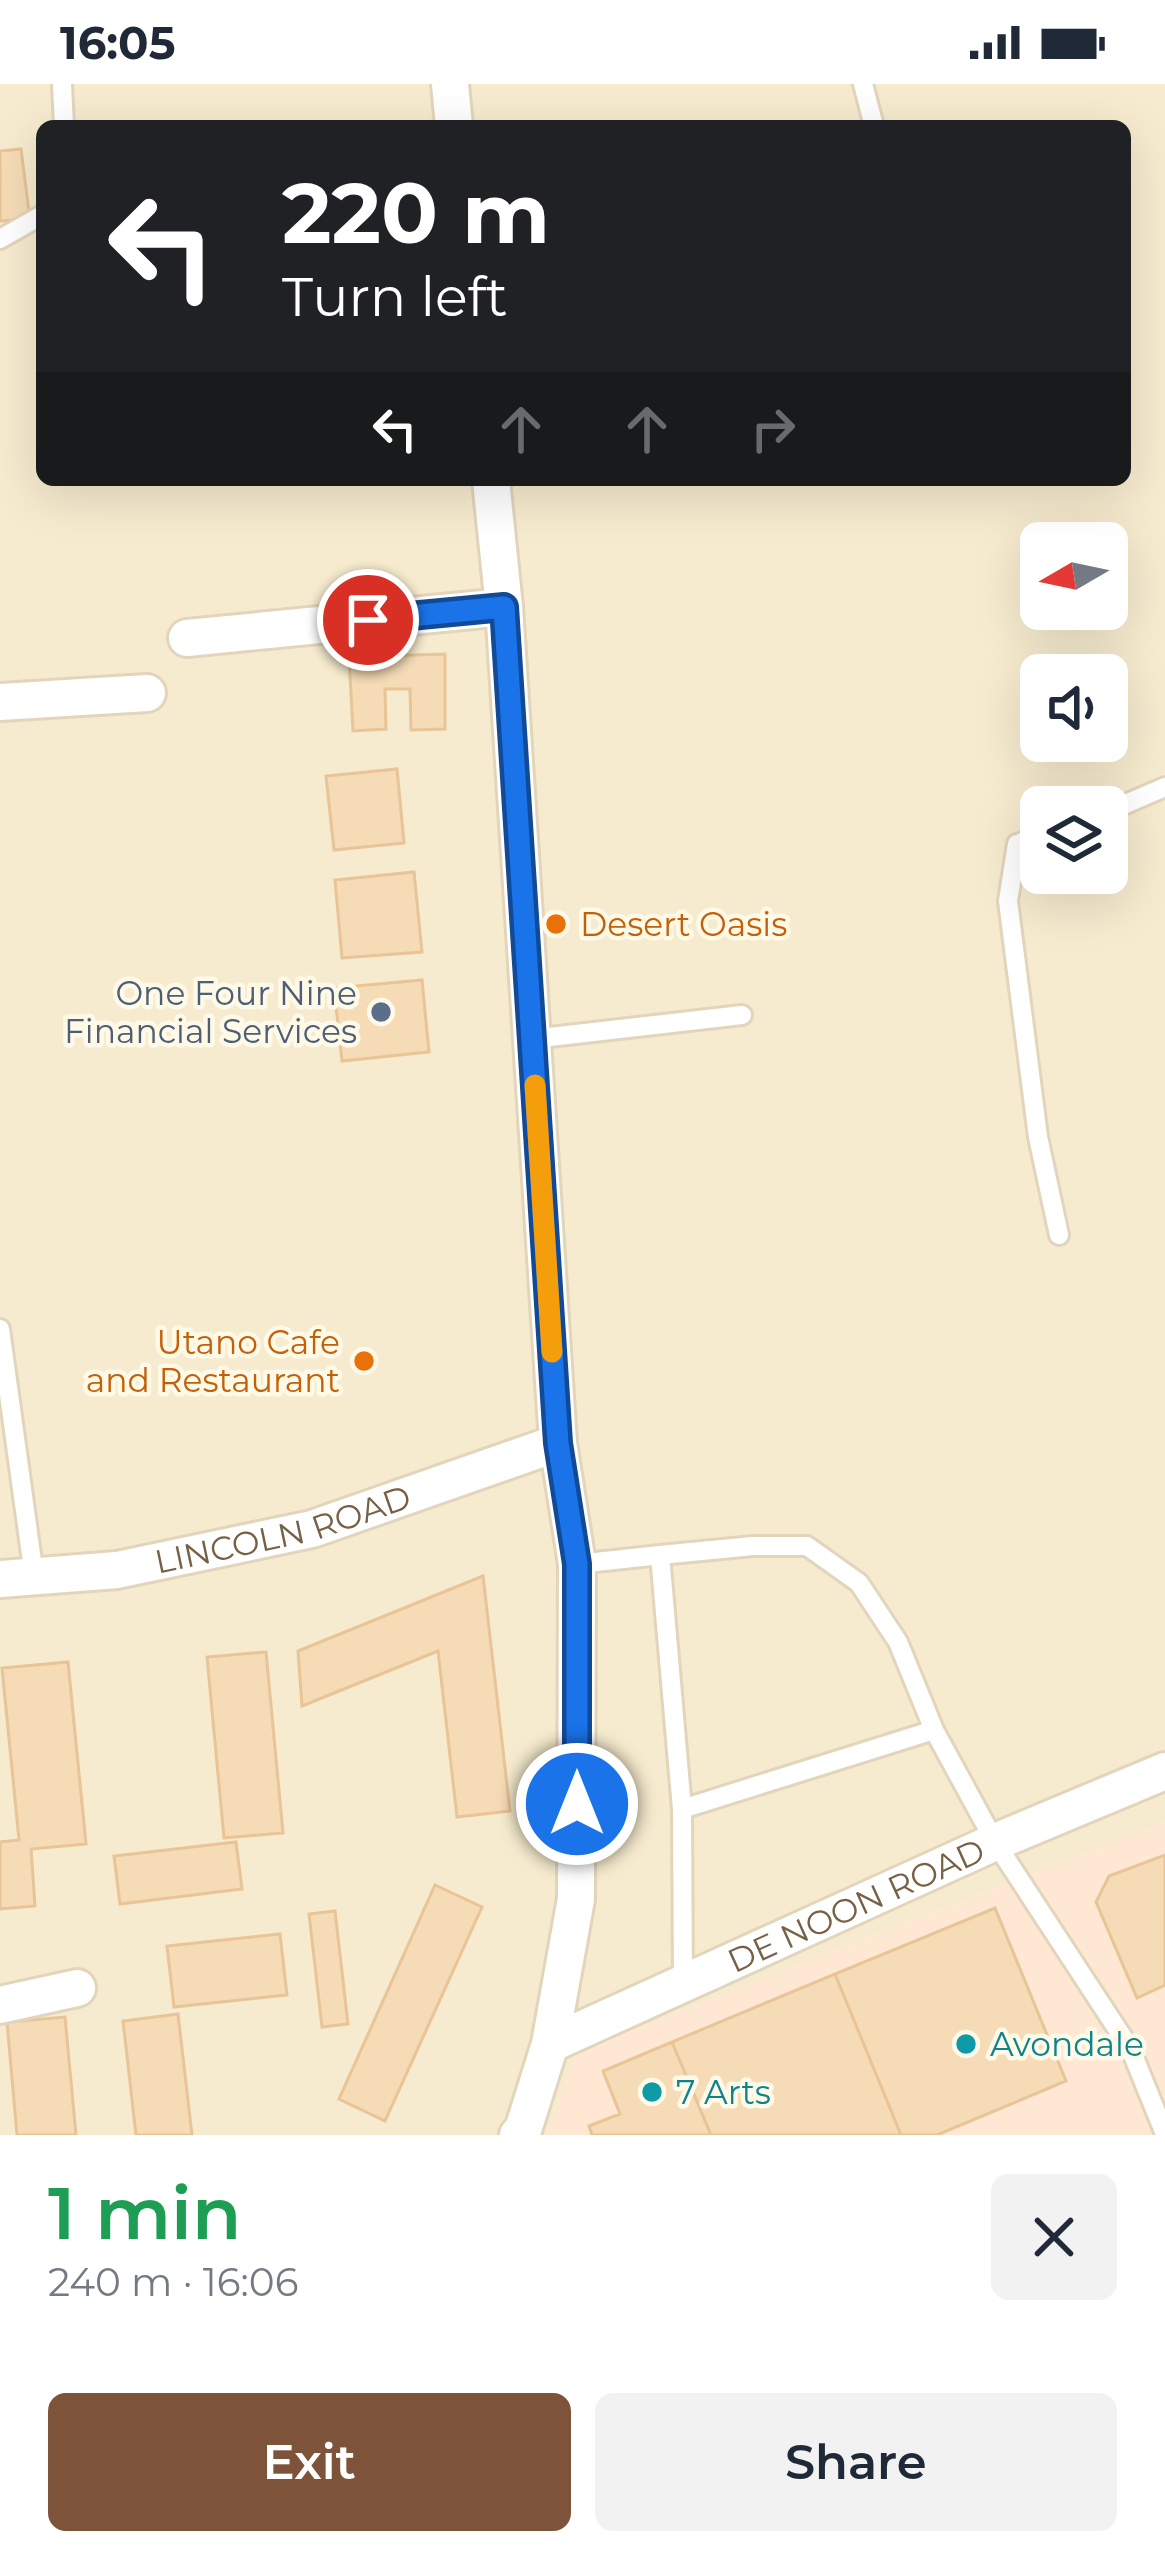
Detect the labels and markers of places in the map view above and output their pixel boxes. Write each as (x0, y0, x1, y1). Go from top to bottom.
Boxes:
pin (317, 569, 419, 671)
place label: Desert Oasis (580, 904, 787, 944)
marker: Desert Oasis (543, 911, 569, 937)
place label: One Four Nine Financial Services (64, 973, 357, 1051)
marker: One Four Nine Financial Services (368, 999, 394, 1025)
place label: Utano Cafe and Restaurant (86, 1322, 340, 1400)
marker: Utano Cafe and Restaurant (351, 1348, 377, 1374)
place label: Avondale (990, 2024, 1144, 2064)
marker: Avondale (953, 2031, 979, 2057)
place label: 7 Arts (676, 2072, 771, 2112)
marker: 7 Arts (639, 2079, 665, 2105)

